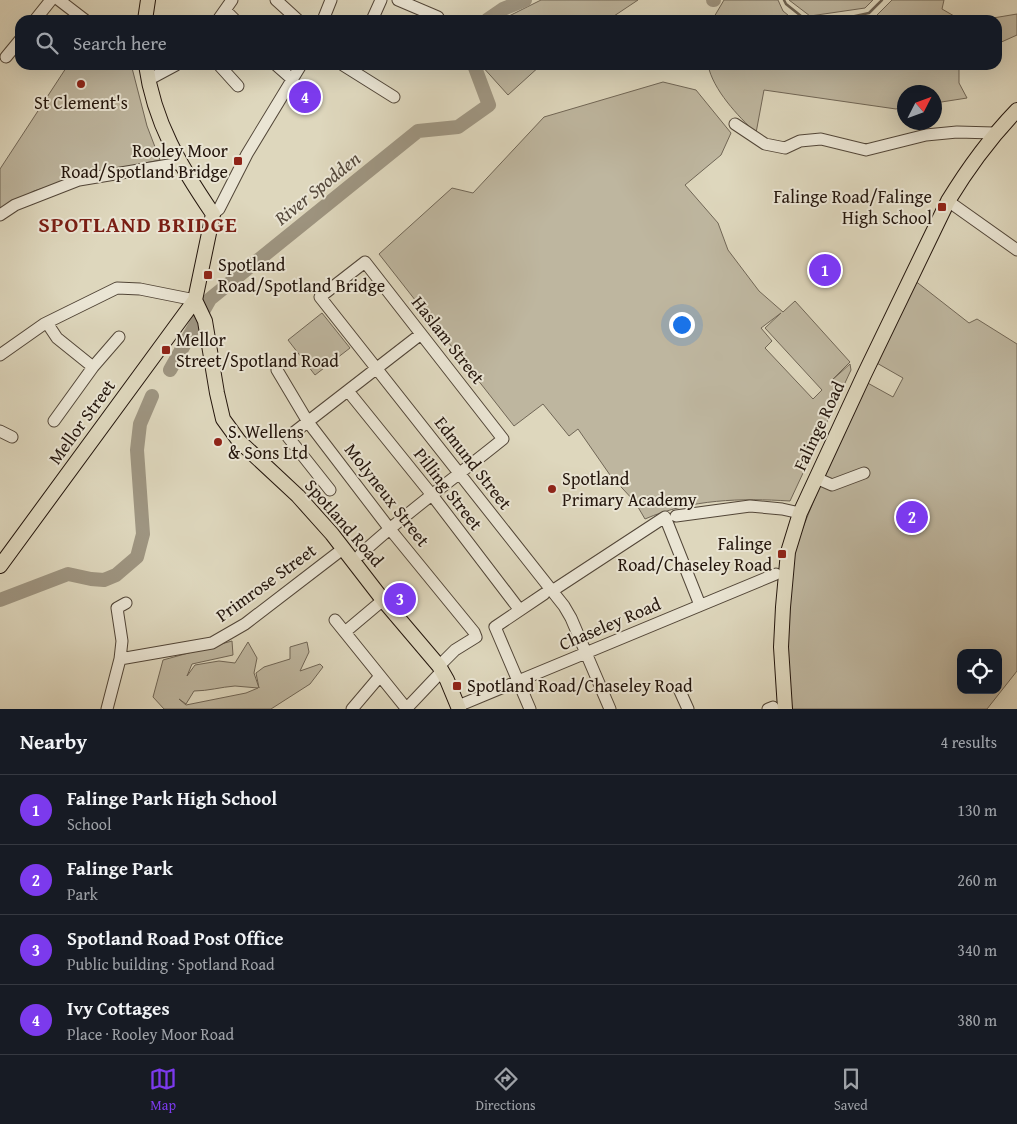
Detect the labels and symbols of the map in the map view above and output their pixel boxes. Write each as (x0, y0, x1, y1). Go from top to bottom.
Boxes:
marker: St Clement's (75, 78, 87, 90)
pin: 4 (289, 78, 321, 116)
north arrow (897, 85, 942, 130)
place label: St Clement's (34, 89, 128, 116)
place label: Rooley Moor Road/Spotland Bridge (61, 137, 229, 185)
water label: River Spodden (267, 144, 366, 232)
marker: Rooley Moor Road/Spotland Bridge (232, 155, 244, 167)
place label: Falinge Road/Falinge High School (773, 183, 932, 231)
marker: Falinge Road/Falinge High School (936, 201, 948, 213)
district label: SPOTLAND BRIDGE (38, 208, 238, 240)
place label: Spotland Road/Spotland Bridge (218, 251, 385, 299)
pin: 1 (809, 251, 841, 289)
marker: Spotland Road/Spotland Bridge (202, 269, 214, 281)
street label: Haslam Street (405, 290, 492, 390)
your location (669, 312, 695, 338)
place label: Mellor Street/Spotland Road (176, 326, 339, 374)
marker: Mellor Street/Spotland Road (160, 344, 172, 356)
street label: Mellor Street (41, 373, 122, 470)
street label: Falinge Road (786, 376, 851, 475)
street label: Edmund Street (428, 410, 519, 516)
place label: S. Wellens & Sons Ltd (228, 418, 308, 466)
marker: S. Wellens & Sons Ltd (212, 436, 224, 448)
street label: Molyneux Street (338, 437, 437, 553)
street label: Pilling Street (407, 442, 490, 536)
place label: Spotland Primary Academy (562, 465, 697, 513)
street label: Spotland Road (298, 473, 391, 573)
marker: Spotland Primary Academy (546, 483, 558, 495)
pin: 2 (896, 498, 928, 536)
place label: Falinge Road/Chaseley Road (618, 530, 772, 578)
street label: Primrose Street (210, 537, 322, 628)
marker: Falinge Road/Chaseley Road (776, 548, 788, 560)
pin: 3 (384, 580, 416, 618)
street label: Chaseley Road (555, 590, 665, 657)
place label: Spotland Road/Chaseley Road (467, 672, 693, 699)
marker: Spotland Road/Chaseley Road (451, 680, 463, 692)

